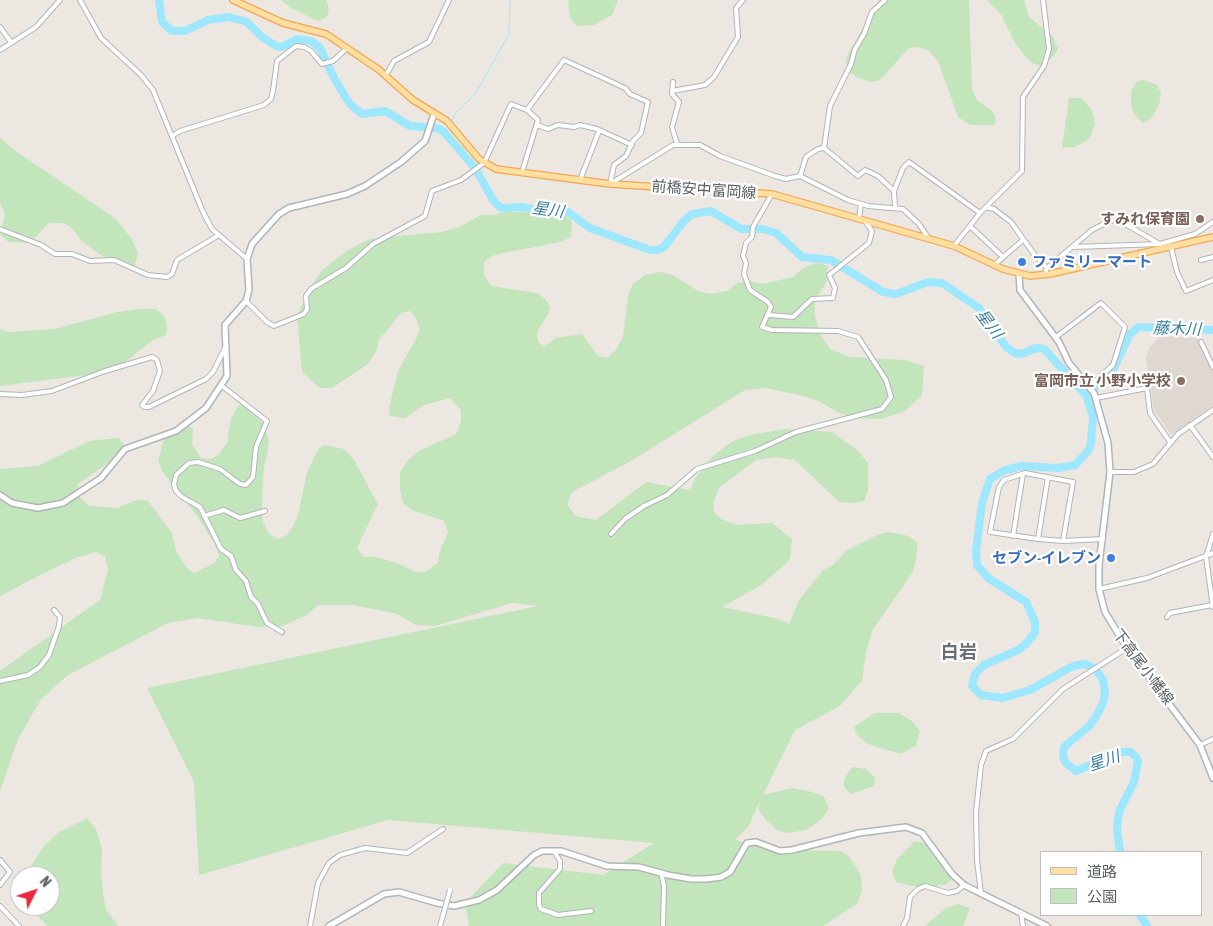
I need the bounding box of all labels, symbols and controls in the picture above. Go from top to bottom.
street label: 前橋安中富岡線 [651,177,757,203]
water label: 星川 [531,198,565,222]
place label: すみれ保育園 [1100,210,1190,228]
marker: すみれ保育園 [1194,213,1206,225]
place label: ファミリーマート [1032,253,1152,271]
marker: ファミリーマート [1016,256,1028,268]
water label: 星川 [972,305,1006,343]
water label: 藤木川 [1153,319,1201,339]
place label: 富岡市立 小野小学校 [1034,372,1171,390]
marker: 富岡市立 小野小学校 [1175,375,1187,387]
place label: セブン-イレブン [992,549,1101,567]
marker: セブン-イレブン [1105,552,1117,564]
street label: 下高尾小幡線 [1109,626,1177,708]
district label: 白岩 [941,641,977,663]
water label: 星川 [1086,747,1122,775]
legend [1040,851,1203,916]
text: 道路 [1087,863,1117,880]
north arrow [10,866,60,916]
text: N [37,873,54,890]
text: 公園 [1087,888,1117,905]

